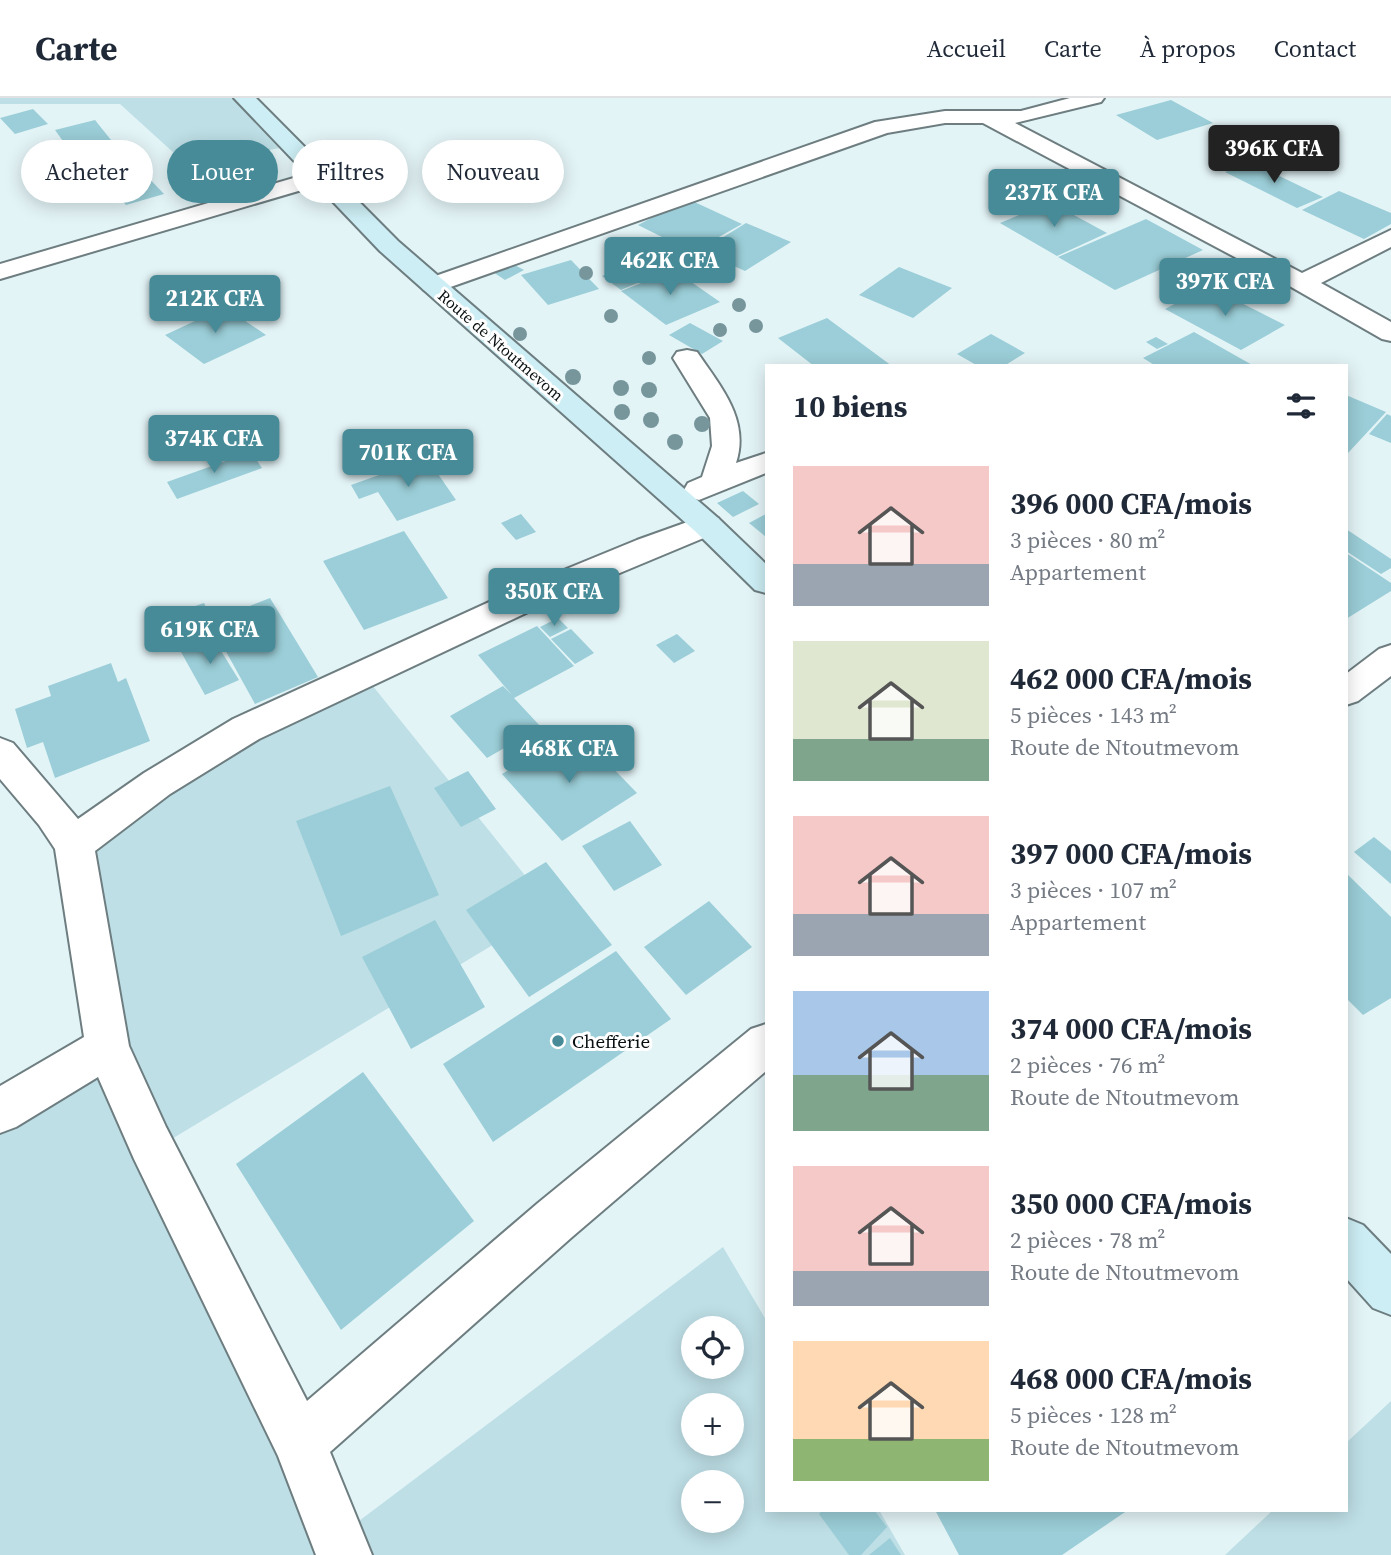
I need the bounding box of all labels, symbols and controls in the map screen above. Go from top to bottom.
text: Carte [35,26,117,71]
text: Accueil [927,32,1006,65]
text: Carte [1044,32,1102,65]
text: À propos [1140,32,1236,65]
text: Contact [1274,32,1356,65]
pin: 396K CFA [1202,126,1346,185]
text: 396K CFA [1224,132,1324,164]
chip: Acheter [21,140,153,203]
chip: Louer [167,140,278,203]
chip: Filtres [292,140,408,203]
chip: Nouveau [422,140,564,203]
pin: 237K CFA [982,170,1126,229]
text: 237K CFA [1004,176,1104,208]
pin: 462K CFA [598,238,742,297]
text: 462K CFA [620,244,720,276]
pin: 397K CFA [1153,258,1297,318]
text: 397K CFA [1175,265,1275,297]
pin: 212K CFA [143,275,287,335]
text: 212K CFA [165,282,265,314]
street label: Route de Ntoutmevom [434,284,568,406]
text: 10 biens [793,386,907,427]
icon: filters [1282,387,1320,425]
pin: 374K CFA [142,416,286,475]
text: 374K CFA [164,422,264,454]
pin: 701K CFA [336,430,480,489]
text: 701K CFA [358,436,458,468]
text: 396 000 CFA/mois [1010,483,1252,524]
icon: home [849,494,933,578]
text: 3 pièces · 80 m² [1010,524,1165,556]
text: Appartement [1010,556,1146,588]
pin: 350K CFA [482,568,626,628]
text: 350K CFA [504,575,604,607]
pin: 619K CFA [138,606,282,666]
text: 619K CFA [160,613,260,645]
text: 462 000 CFA/mois [1010,658,1252,699]
icon: home [849,669,933,753]
text: 5 pièces · 143 m² [1010,699,1177,731]
pin: 468K CFA [497,726,641,785]
text: Route de Ntoutmevom [1010,731,1239,763]
text: 468K CFA [519,732,619,764]
text: 397 000 CFA/mois [1010,833,1252,874]
icon: home [849,844,933,928]
text: 3 pièces · 107 m² [1010,874,1177,906]
text: Appartement [1010,906,1146,938]
text: 374 000 CFA/mois [1010,1008,1252,1049]
icon: home [849,1019,933,1103]
place label: Chefferie [572,1028,650,1054]
marker: Chefferie [550,1033,566,1049]
text: 2 pièces · 76 m² [1010,1049,1165,1081]
text: Route de Ntoutmevom [1010,1081,1239,1113]
text: 350 000 CFA/mois [1010,1183,1252,1224]
icon: home [849,1194,933,1278]
text: 2 pièces · 78 m² [1010,1224,1165,1256]
text: Route de Ntoutmevom [1010,1256,1239,1288]
map controls [681,1316,744,1533]
button: locate [681,1316,744,1379]
text: 468 000 CFA/mois [1010,1358,1252,1399]
icon: home [849,1369,933,1453]
button: + [681,1393,744,1456]
text: 5 pièces · 128 m² [1010,1399,1177,1431]
text: Route de Ntoutmevom [1010,1431,1239,1463]
button: − [681,1470,744,1533]

